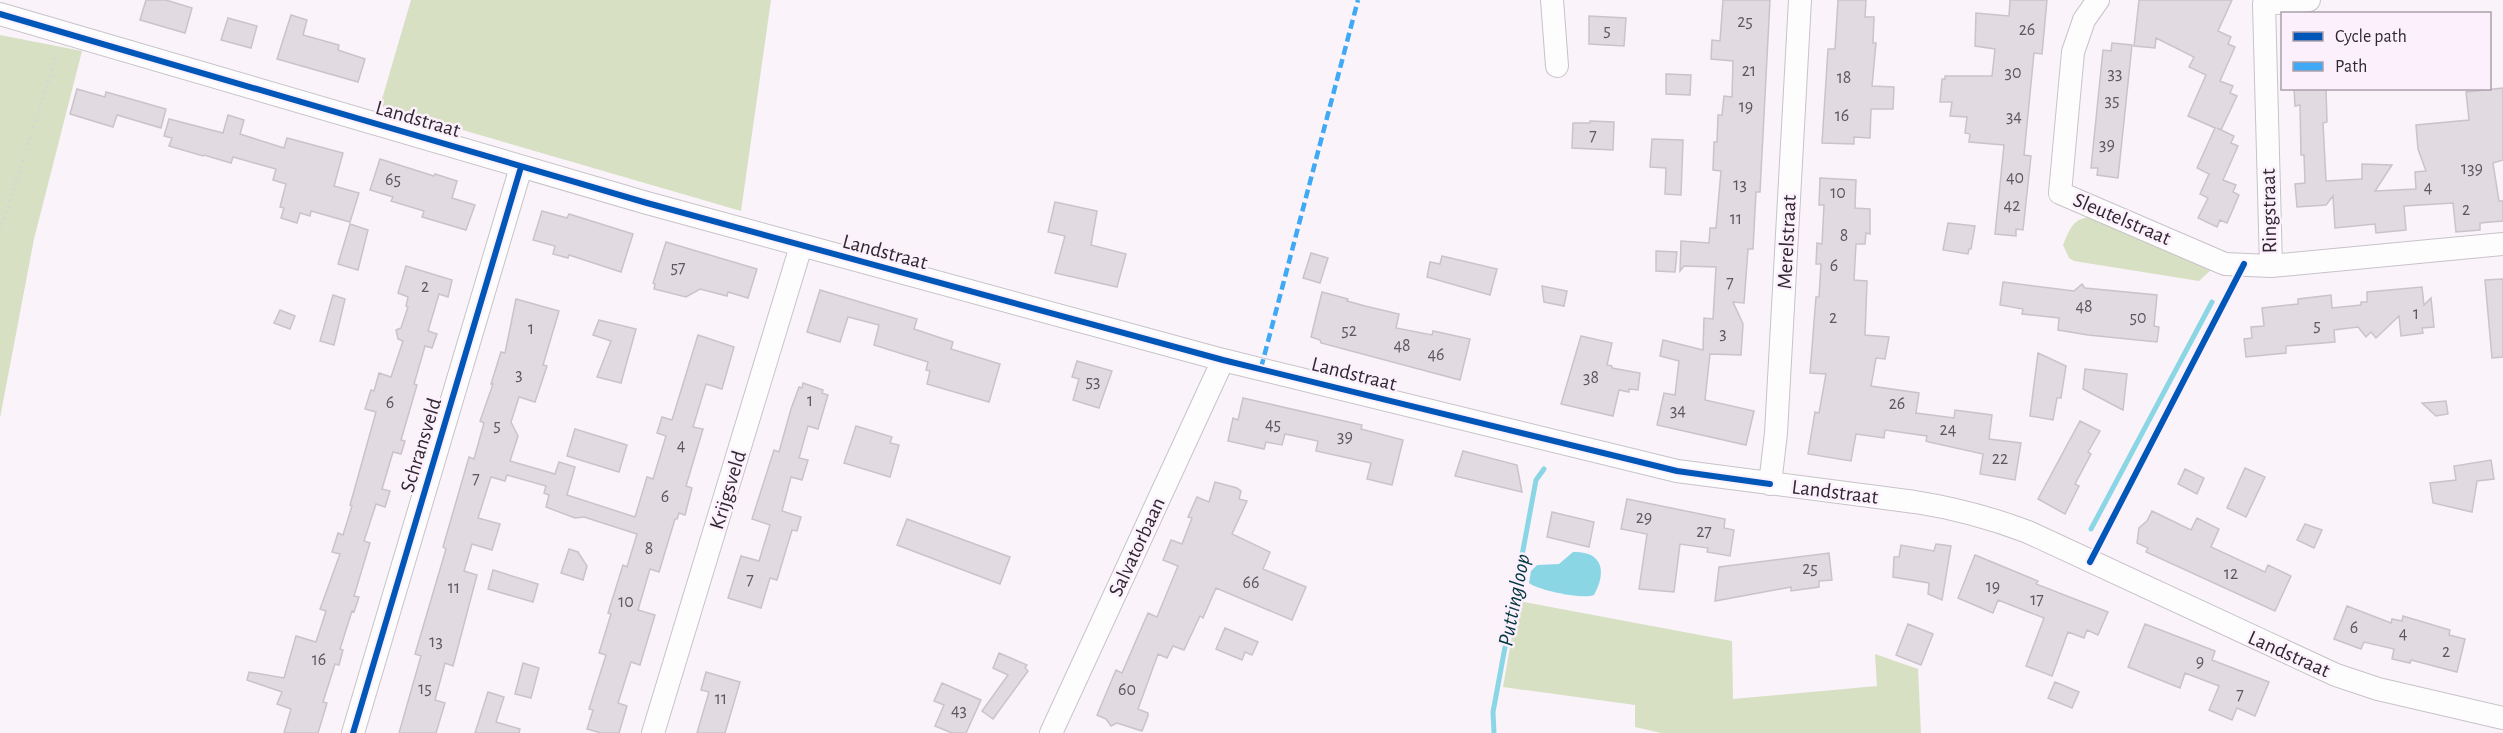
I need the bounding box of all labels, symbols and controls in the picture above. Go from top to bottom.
legend [2281,12,2491,90]
house number: 25 [1737,13,1753,31]
house number: 26 [2019,21,2035,39]
house number: 5 [1603,22,1611,40]
text: Cycle path [2335,28,2407,46]
text: Path [2335,58,2367,76]
house number: 21 [1742,62,1756,80]
house number: 30 [2005,64,2021,82]
house number: 33 [2108,65,2122,83]
house number: 18 [1837,69,1851,87]
house number: 35 [2105,92,2119,110]
street label: Landstraat [373,97,463,141]
house number: 19 [1739,98,1753,116]
house number: 16 [1835,107,1849,125]
house number: 34 [2006,108,2022,126]
house number: 7 [1589,127,1597,145]
house number: 39 [2099,136,2115,154]
house number: 139 [2461,160,2483,178]
street label: Ringstraat [2258,168,2280,254]
house number: 40 [2006,169,2024,187]
house number: 65 [385,171,401,189]
house number: 13 [1733,176,1747,194]
house number: 4 [2424,179,2433,197]
house number: 10 [1830,184,1846,202]
street label: Sleutelstraat [2070,189,2174,249]
street label: Merelstraat [1774,194,1800,290]
house number: 42 [2004,197,2020,215]
house number: 2 [2462,201,2470,219]
house number: 11 [1730,210,1742,228]
house number: 8 [1840,227,1848,245]
street label: Landstraat [840,231,930,273]
house number: 6 [1830,257,1838,275]
house number: 57 [670,259,686,277]
house number: 7 [1726,274,1734,292]
house number: 2 [421,278,429,296]
house number: 48 [2075,298,2093,316]
house number: 1 [2413,305,2419,323]
house number: 2 [1829,309,1837,327]
house number: 50 [2129,309,2147,327]
house number: 5 [2313,317,2321,335]
house number: 1 [528,320,534,338]
house number: 52 [1341,322,1357,340]
house number: 3 [1719,325,1727,343]
house number: 48 [1393,337,1411,355]
house number: 46 [1427,346,1445,364]
street label: Landstraat [1309,353,1399,395]
house number: 3 [515,366,523,384]
house number: 38 [1583,369,1599,387]
house number: 53 [1086,373,1100,391]
house number: 1 [807,392,813,410]
house number: 6 [386,394,394,412]
street label: Schransveld [397,395,445,495]
house number: 26 [1889,395,1905,413]
house number: 34 [1670,402,1686,420]
house number: 45 [1265,416,1281,434]
house number: 5 [493,417,501,435]
house number: 24 [1940,421,1957,439]
house number: 39 [1337,428,1353,446]
house number: 4 [677,437,686,455]
street label: Krijgsveld [706,448,750,532]
house number: 22 [1992,450,2008,468]
house number: 7 [472,470,480,488]
street label: Landstraat [1790,476,1880,508]
house number: 6 [661,488,669,506]
street label: Salvatorbaan [1105,494,1169,600]
house number: 29 [1636,509,1652,527]
house number: 27 [1696,523,1712,541]
house number: 8 [645,540,653,558]
water label: Puttingloop [1494,552,1535,648]
house number: 25 [1802,560,1818,578]
house number: 12 [2224,565,2238,583]
house number: 7 [746,571,754,589]
house number: 66 [1243,574,1259,592]
house number: 19 [1986,578,2000,596]
house number: 11 [448,579,460,597]
house number: 17 [2030,591,2044,609]
house number: 10 [618,593,634,611]
house number: 6 [2350,619,2358,637]
house number: 4 [2399,625,2408,643]
street label: Landstraat [2245,627,2333,681]
house number: 13 [429,633,443,651]
house number: 2 [2442,643,2450,661]
house number: 16 [312,651,326,669]
house number: 9 [2196,653,2204,671]
house number: 15 [418,680,432,698]
house number: 60 [1118,681,1136,699]
house number: 7 [2236,686,2244,704]
house number: 11 [715,690,727,708]
house number: 43 [951,702,967,720]

